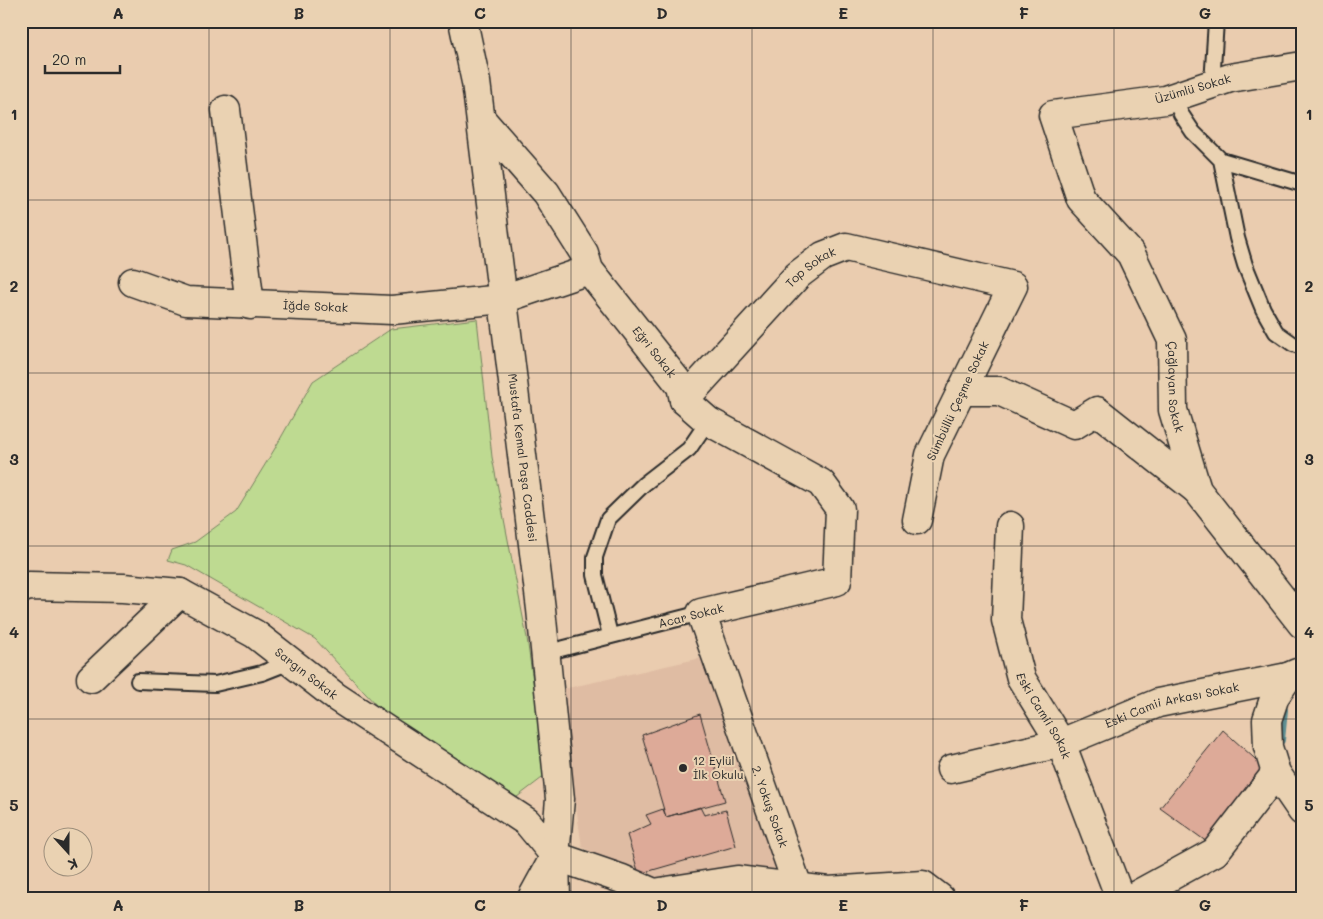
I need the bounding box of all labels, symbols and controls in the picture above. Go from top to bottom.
text: A [112,2,124,23]
text: B [294,2,304,23]
text: C [474,2,486,23]
text: D [656,2,668,23]
text: E [838,2,848,23]
text: F [1019,2,1029,23]
text: G [1199,2,1211,23]
scale bar [45,42,120,74]
text: 20 m [52,49,86,69]
street label: Üzümlü Sokak [1153,70,1233,107]
text: 1 [10,103,18,124]
text: 1 [1305,103,1313,124]
street label: Top Sokak [781,243,838,291]
text: 2 [10,275,19,296]
text: 2 [1305,275,1314,296]
street label: İğde Sokak [283,296,349,315]
street label: Eğri Sokak [629,322,680,381]
street label: Sümbüllü Çeşme Sokak [922,338,992,463]
street label: Çağlayan Sokak [1165,341,1188,434]
street label: Mustafa Kemal Paşa Caddesi [505,372,542,543]
text: 3 [9,448,19,469]
text: 3 [1304,448,1314,469]
street label: Acar Sokak [656,599,725,631]
text: 4 [9,621,19,642]
text: 4 [1304,621,1314,642]
street label: Sargın Sokak [272,643,341,702]
street label: Eski Camii Sokak [1013,671,1075,761]
street label: Eski Camii Arkası Sokak [1102,678,1240,731]
place label: 12 Eylül İlk Okulu [693,752,744,782]
marker: 12 Eylül İlk Okulu [677,762,689,774]
street label: 2. Yokuş Sokak [749,763,792,850]
text: 5 [9,794,19,815]
text: 5 [1304,794,1314,815]
north arrow [42,826,92,876]
text: K [65,854,81,875]
text: A [112,894,124,915]
text: B [294,894,304,915]
text: C [474,894,486,915]
text: D [656,894,668,915]
text: E [838,894,848,915]
text: F [1019,894,1029,915]
text: G [1199,894,1211,915]

